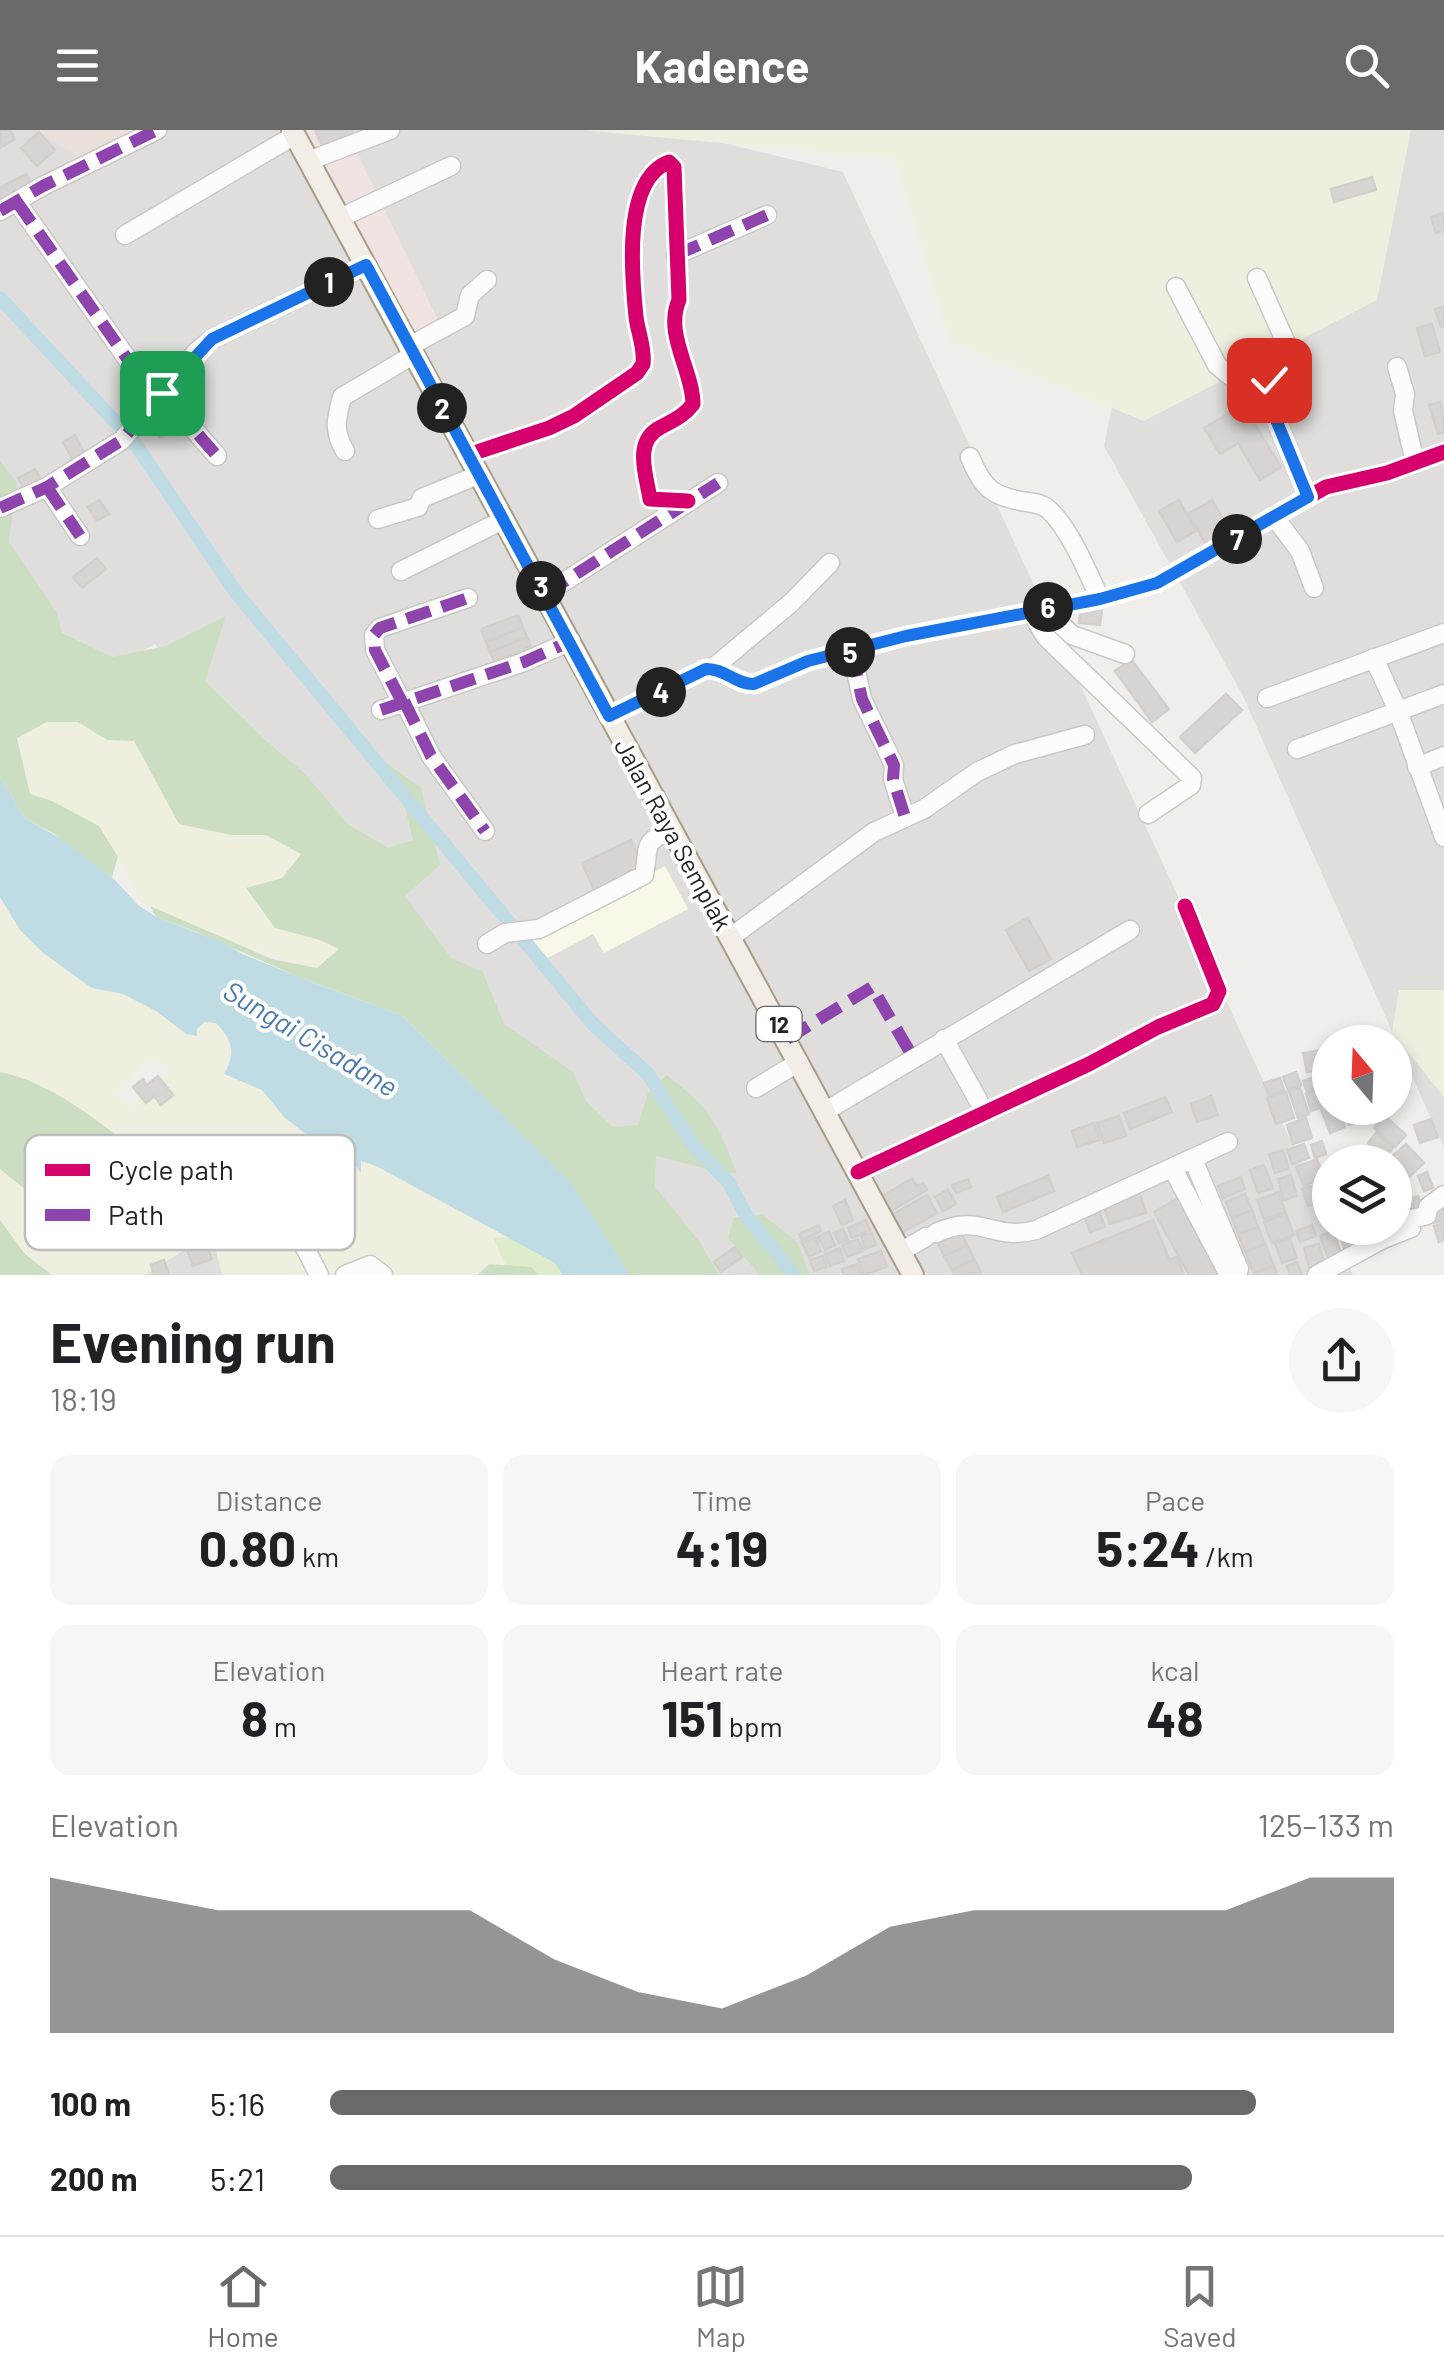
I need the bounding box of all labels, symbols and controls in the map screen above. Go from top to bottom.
icon: menu [50,38,105,93]
text: Kadence [635,38,809,92]
icon: search [1339,38,1394,93]
pin: 1 [304,257,354,307]
text: 1 [324,265,334,299]
pin [1227,338,1312,423]
pin [120,351,205,436]
icon: check [1242,353,1297,408]
icon: arrive [135,366,190,421]
pin: 2 [417,383,467,433]
text: 2 [434,391,450,425]
pin: 7 [1212,514,1262,564]
text: 7 [1230,522,1244,556]
pin: 3 [516,561,566,611]
text: 3 [533,569,549,603]
pin: 6 [1023,582,1073,632]
text: 6 [1040,590,1056,624]
pin: 5 [825,627,875,677]
text: 5 [842,635,858,669]
pin: 4 [636,667,686,717]
text: 4 [653,675,669,709]
street label: Jalan Raya Semplak [609,733,739,935]
water label: Sungai Cisadane [218,973,404,1103]
road number: 12 [756,1007,802,1041]
north arrow [1312,1025,1412,1125]
map controls [1312,1025,1412,1245]
legend [25,1135,355,1250]
button: layers [1312,1145,1412,1245]
text: Cycle path [108,1152,234,1186]
text: Path [108,1197,164,1231]
text: Evening run [50,1308,336,1374]
button: share [1289,1308,1394,1413]
text: 18:19 [50,1379,117,1417]
text: Distance [216,1483,322,1517]
text: Time [692,1483,752,1517]
text: Pace [1145,1483,1205,1517]
text: 0.80 [199,1517,296,1577]
text: 4:19 [676,1517,768,1577]
text: 5:24 [1096,1517,1200,1577]
text: km [296,1539,339,1573]
text: /km [1200,1539,1254,1573]
text: Elevation [213,1653,325,1687]
text: Heart rate [661,1653,783,1687]
text: kcal [1151,1653,1199,1687]
text: 8 [241,1687,268,1747]
text: 151 [661,1687,723,1747]
text: 48 [1146,1687,1204,1747]
text: m [268,1709,297,1743]
text: bpm [723,1709,783,1743]
text: Elevation [50,1805,179,1843]
text: 125–133 m [1258,1805,1394,1843]
text: 100 m [50,2084,131,2122]
text: 5:16 [210,2084,265,2122]
text: 200 m [50,2159,138,2197]
text: 5:21 [210,2159,265,2197]
tab: Home [207,2259,279,2353]
tab: Map [693,2259,748,2353]
tab: Saved [1163,2259,1237,2353]

